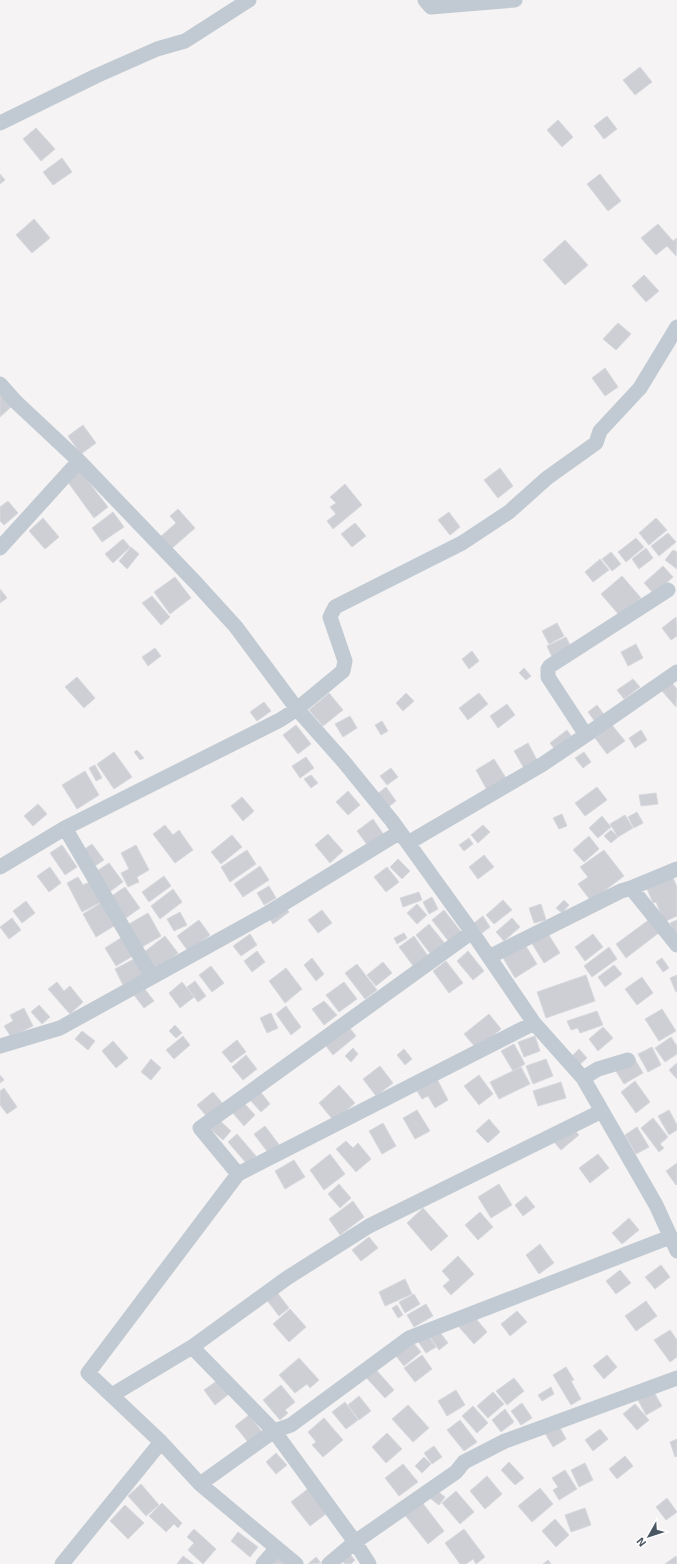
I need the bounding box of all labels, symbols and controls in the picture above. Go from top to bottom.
north arrow [629,1516,669,1556]
text: N [633,1535,648,1550]

